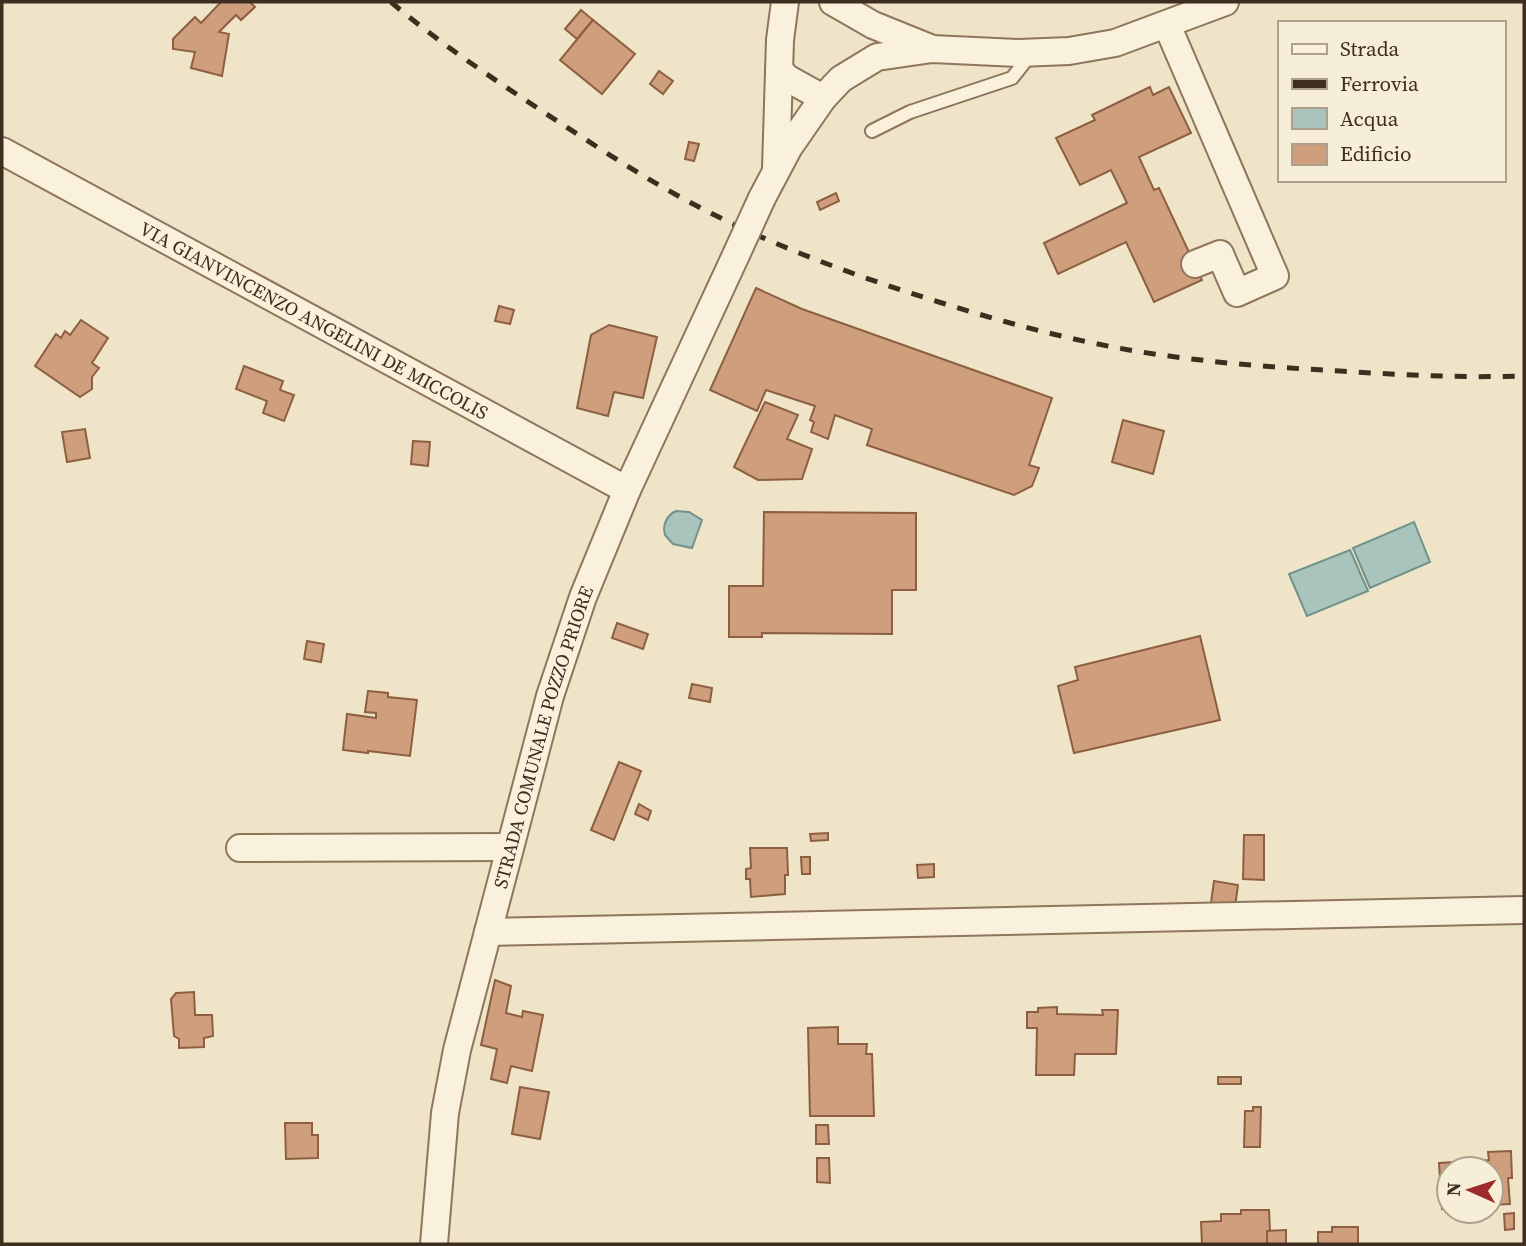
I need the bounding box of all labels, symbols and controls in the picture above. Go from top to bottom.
legend [1278,21,1505,182]
text: Strada [1340,34,1399,63]
text: Ferrovia [1340,69,1419,98]
text: Acqua [1340,104,1399,133]
text: Edificio [1340,139,1412,168]
street label: VIA GIANVINCENZO ANGELINI DE MICCOLIS [135,215,493,425]
street label: STRADA COMUNALE POZZO PRIORE [487,582,599,891]
north arrow [1435,1155,1505,1225]
text: N [1440,1181,1466,1197]

